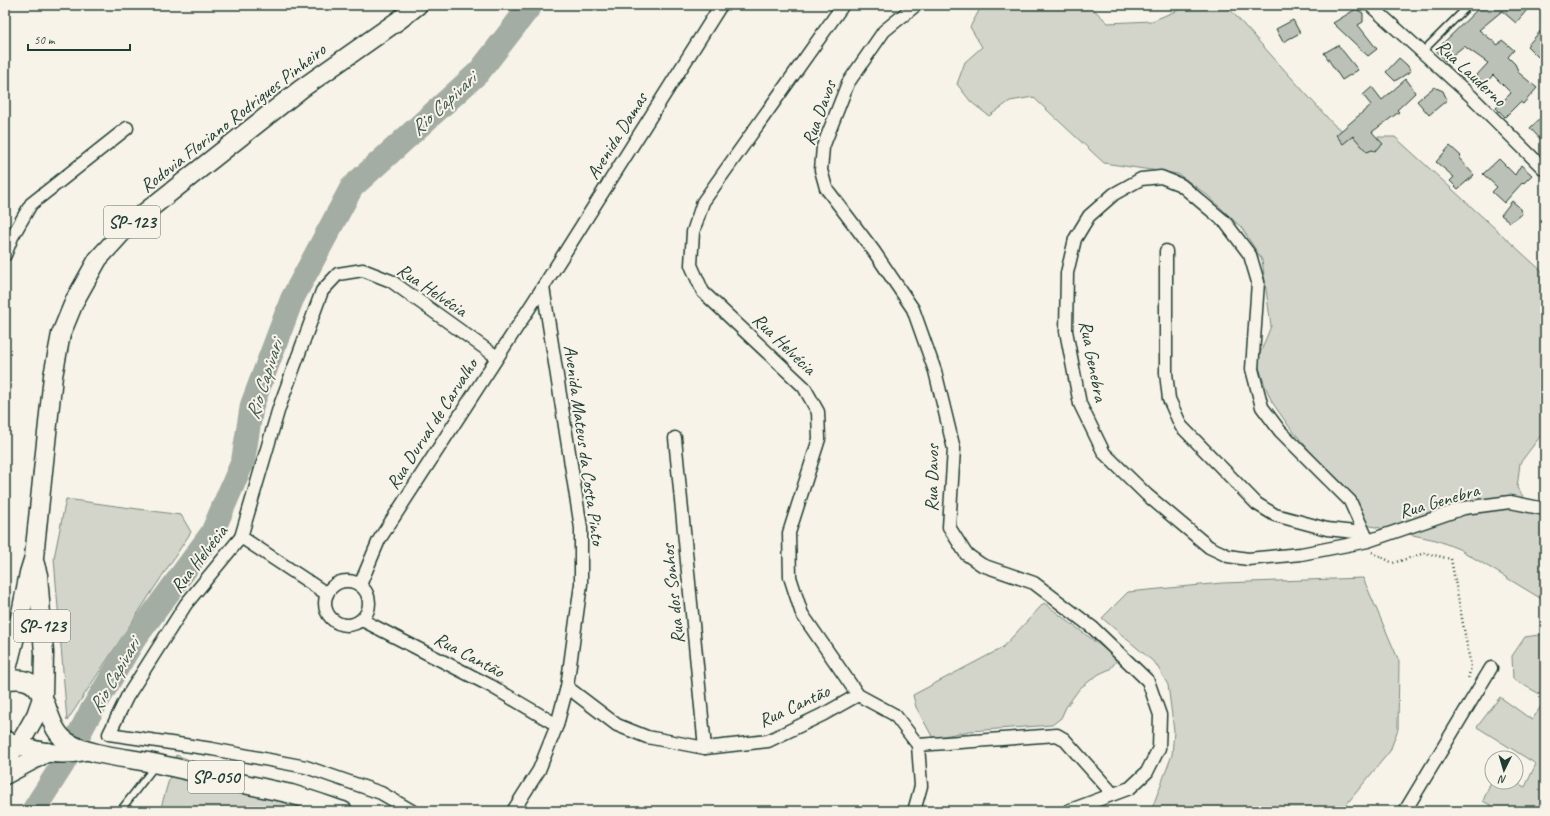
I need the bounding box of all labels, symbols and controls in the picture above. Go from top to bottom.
scale bar [28,26,130,52]
text: 50 m [34,32,56,48]
street label: Rua Lauderno [1431,34,1512,113]
street label: Rodovia Floriano Rodrigues Pinheiro [135,37,332,198]
water label: Rio Capivari [405,64,485,141]
street label: Rua Davos [796,76,842,149]
street label: Avenida Damas [581,87,654,184]
road number: SP-123 [104,206,160,238]
street label: Rua Helvécia [392,258,473,323]
street label: Rua Helvécia [747,308,822,381]
street label: Rua Genebra [1073,318,1113,405]
water label: Rio Capivari [240,333,290,422]
street label: Avenida Mateus da Costa Pinto [558,343,610,549]
street label: Rua Durval de Carvalho [381,352,484,494]
street label: Rua Davos [919,443,945,512]
street label: Rua Genebra [1396,478,1483,524]
street label: Rua Helvécia [165,519,234,598]
street label: Rua dos Sonhos [656,541,690,645]
road number: SP-123 [14,610,70,642]
street label: Rua Cantão [430,627,509,684]
water label: Rio Capivari [83,630,148,717]
street label: Rua Cantão [755,679,835,733]
north arrow [1484,750,1524,790]
road number: SP-050 [188,761,244,793]
text: N [1497,773,1507,787]

